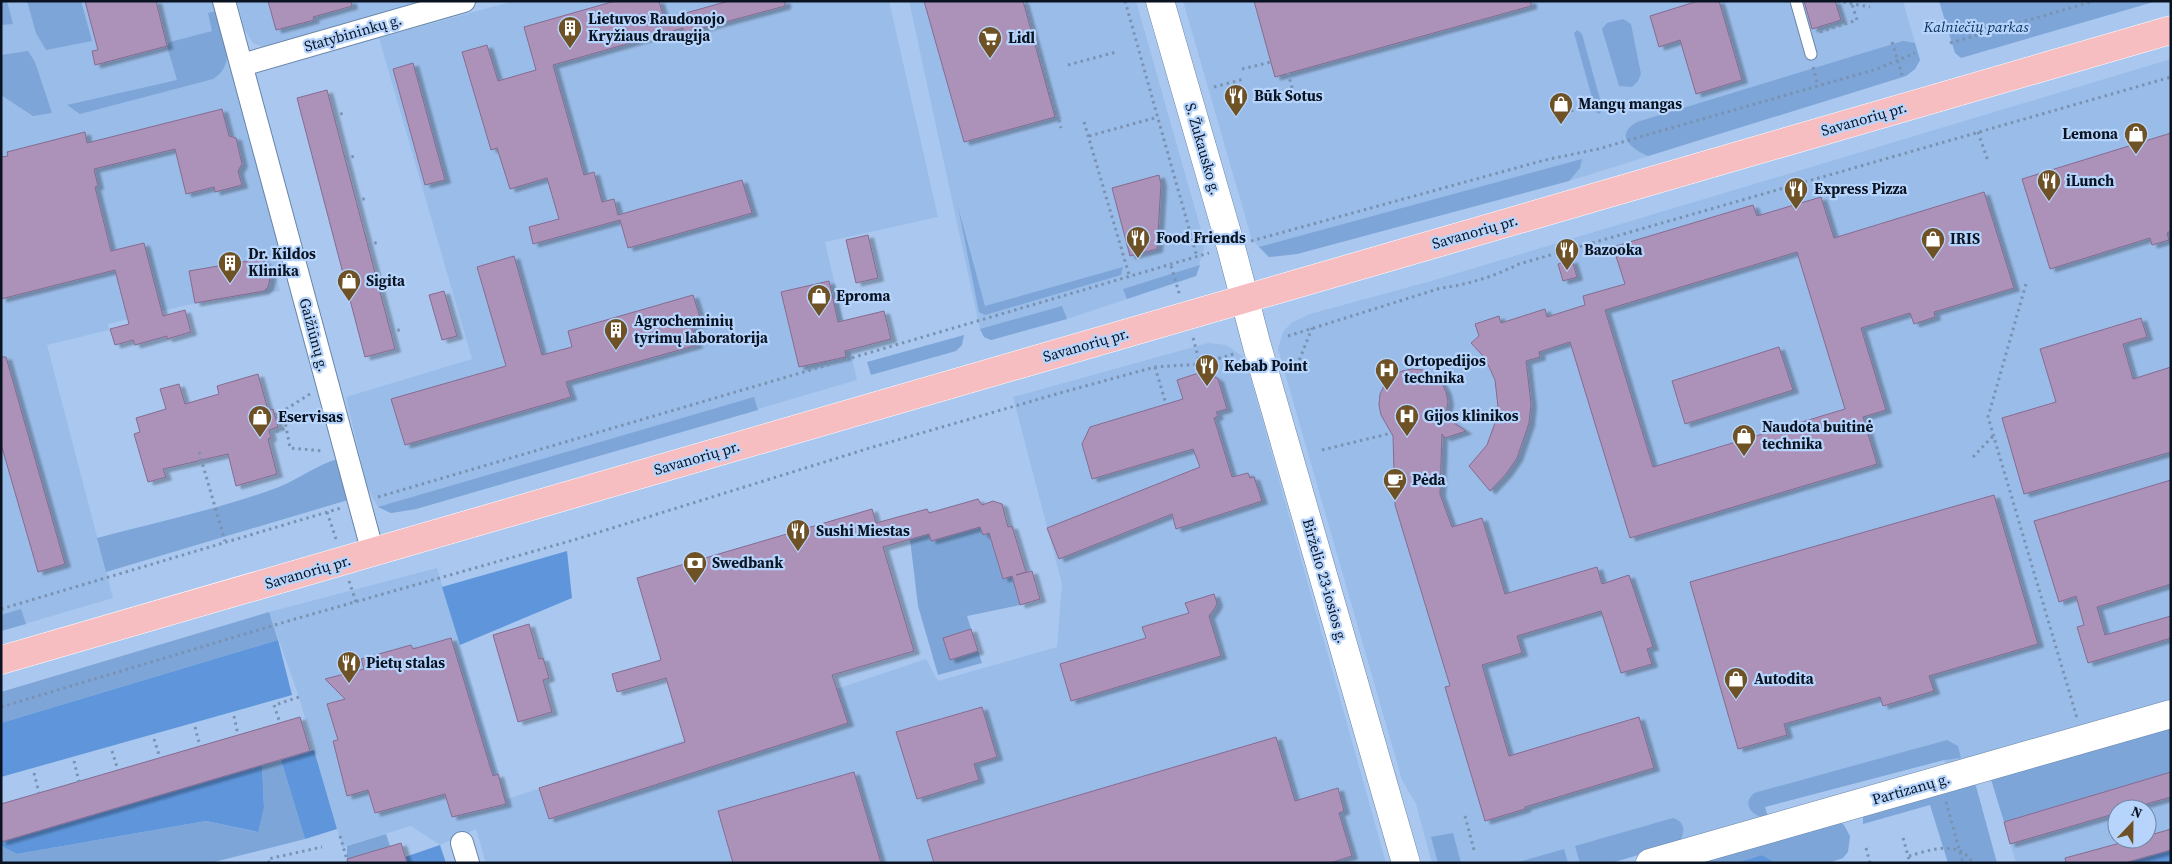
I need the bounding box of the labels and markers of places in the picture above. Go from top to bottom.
place label: Lietuvos Raudonojo Kryžiaus draugija [588,8,725,46]
building icon: Lietuvos Raudonojo Kryžiaus draugija [557,15,583,49]
supermarket icon: Lidl [977,25,1003,59]
place label: Lidl [1008,27,1035,48]
restaurant icon: Būk Sotus [1223,83,1249,117]
place label: Būk Sotus [1254,85,1323,106]
shop icon: Mangų mangas [1548,91,1574,125]
place label: Mangų mangas [1578,93,1682,114]
shop icon: Lemona [2123,121,2149,155]
place label: Lemona [2062,123,2119,144]
restaurant icon: iLunch [2036,168,2062,202]
place label: iLunch [2066,170,2114,191]
restaurant icon: Express Pizza [1783,176,1809,210]
place label: Express Pizza [1814,178,1908,199]
restaurant icon: Food Friends [1125,225,1151,259]
shop icon: IRIS [1920,226,1946,260]
place label: Food Friends [1156,227,1246,248]
place label: IRIS [1950,228,1980,249]
restaurant icon: Bazooka [1554,237,1580,271]
place label: Bazooka [1584,239,1644,260]
place label: Dr. Kildos Klinika [248,243,316,281]
building icon: Dr. Kildos Klinika [217,250,243,284]
shop icon: Sigita [336,268,362,302]
place label: Sigita [366,270,406,291]
shop icon: Eproma [806,283,832,317]
place label: Eproma [836,285,891,306]
place label: Agrocheminių tyrimų laboratorija [634,310,769,348]
building icon: Agrocheminių tyrimų laboratorija [603,317,629,351]
place label: Ortopedijos technika [1404,350,1486,388]
restaurant icon: Kebab Point [1194,353,1220,387]
place label: Kebab Point [1224,355,1308,376]
hospital icon: Ortopedijos technika [1374,357,1400,391]
hospital icon: Gijos klinikos [1394,403,1420,437]
shop icon: Eservisas [247,404,273,438]
place label: Gijos klinikos [1424,405,1519,426]
place label: Eservisas [278,406,343,427]
place label: Naudota buitinė technika [1762,416,1873,454]
shop icon: Naudota buitinė technika [1731,423,1757,457]
cafe icon: Pėda [1382,467,1408,501]
place label: Pėda [1412,469,1446,490]
restaurant icon: Sushi Miestas [785,518,811,552]
place label: Sushi Miestas [816,520,910,541]
bank icon: Swedbank [682,550,708,584]
place label: Swedbank [712,552,783,573]
restaurant icon: Pietų stalas [336,650,362,684]
place label: Pietų stalas [366,652,445,673]
shop icon: Autodita [1723,666,1749,700]
place label: Autodita [1754,668,1815,689]

